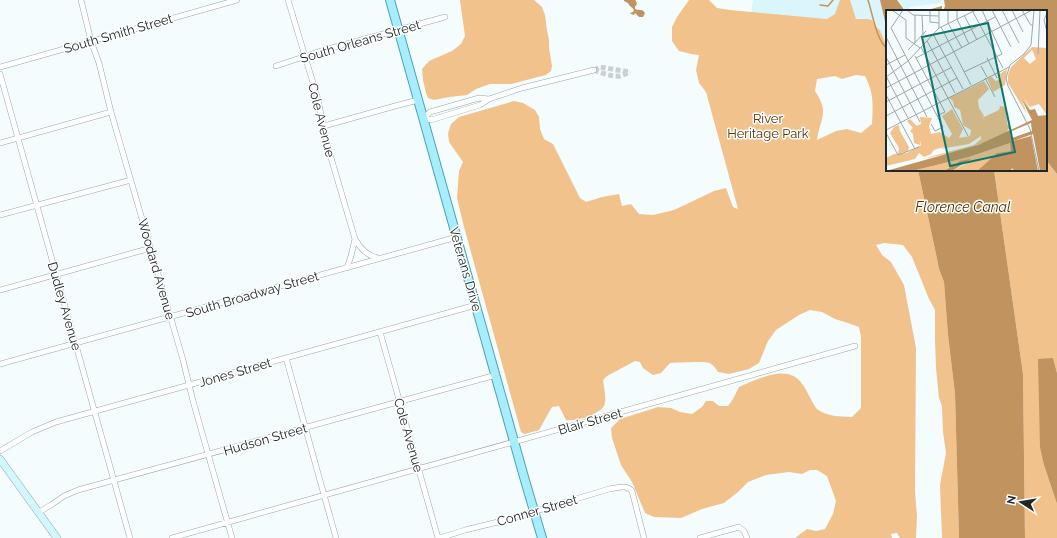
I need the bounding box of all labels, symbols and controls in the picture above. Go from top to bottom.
inset map [886,10,1047,171]
street label: South Smith Street [62,11,175,56]
street label: South Orleans Street [298,17,423,66]
street label: Cole Avenue [305,81,338,159]
park label: River Heritage Park [727,111,809,141]
water label: Florence Canal [915,199,1011,215]
street label: Woodard Avenue [135,217,178,322]
street label: Veterans Drive [446,225,485,313]
street label: Dudley Avenue [45,260,84,352]
street label: South Broadway Street [184,268,321,321]
street label: Jones Street [197,355,274,390]
street label: Cole Avenue [391,396,426,474]
street label: Blair Street [556,405,624,438]
street label: Hudson Street [222,420,309,459]
north arrow [1001,482,1041,522]
street label: Conner Street [495,492,580,529]
text: N [1004,495,1019,505]

